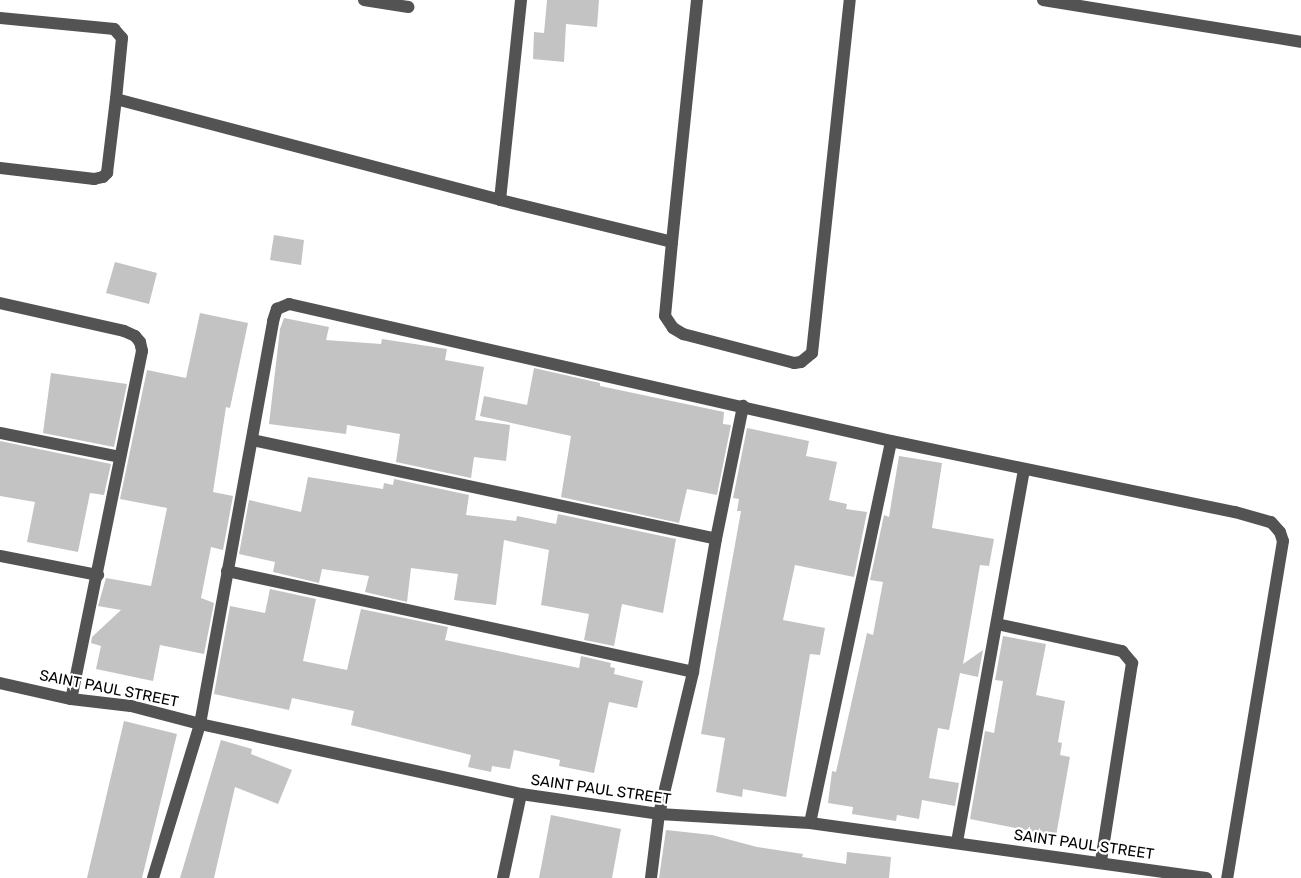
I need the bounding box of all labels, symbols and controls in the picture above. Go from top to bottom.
street label: SAINT PAUL STREET [37,667,181,711]
street label: SAINT PAUL STREET [529,771,673,809]
street label: SAINT PAUL STREET [1012,826,1156,864]

